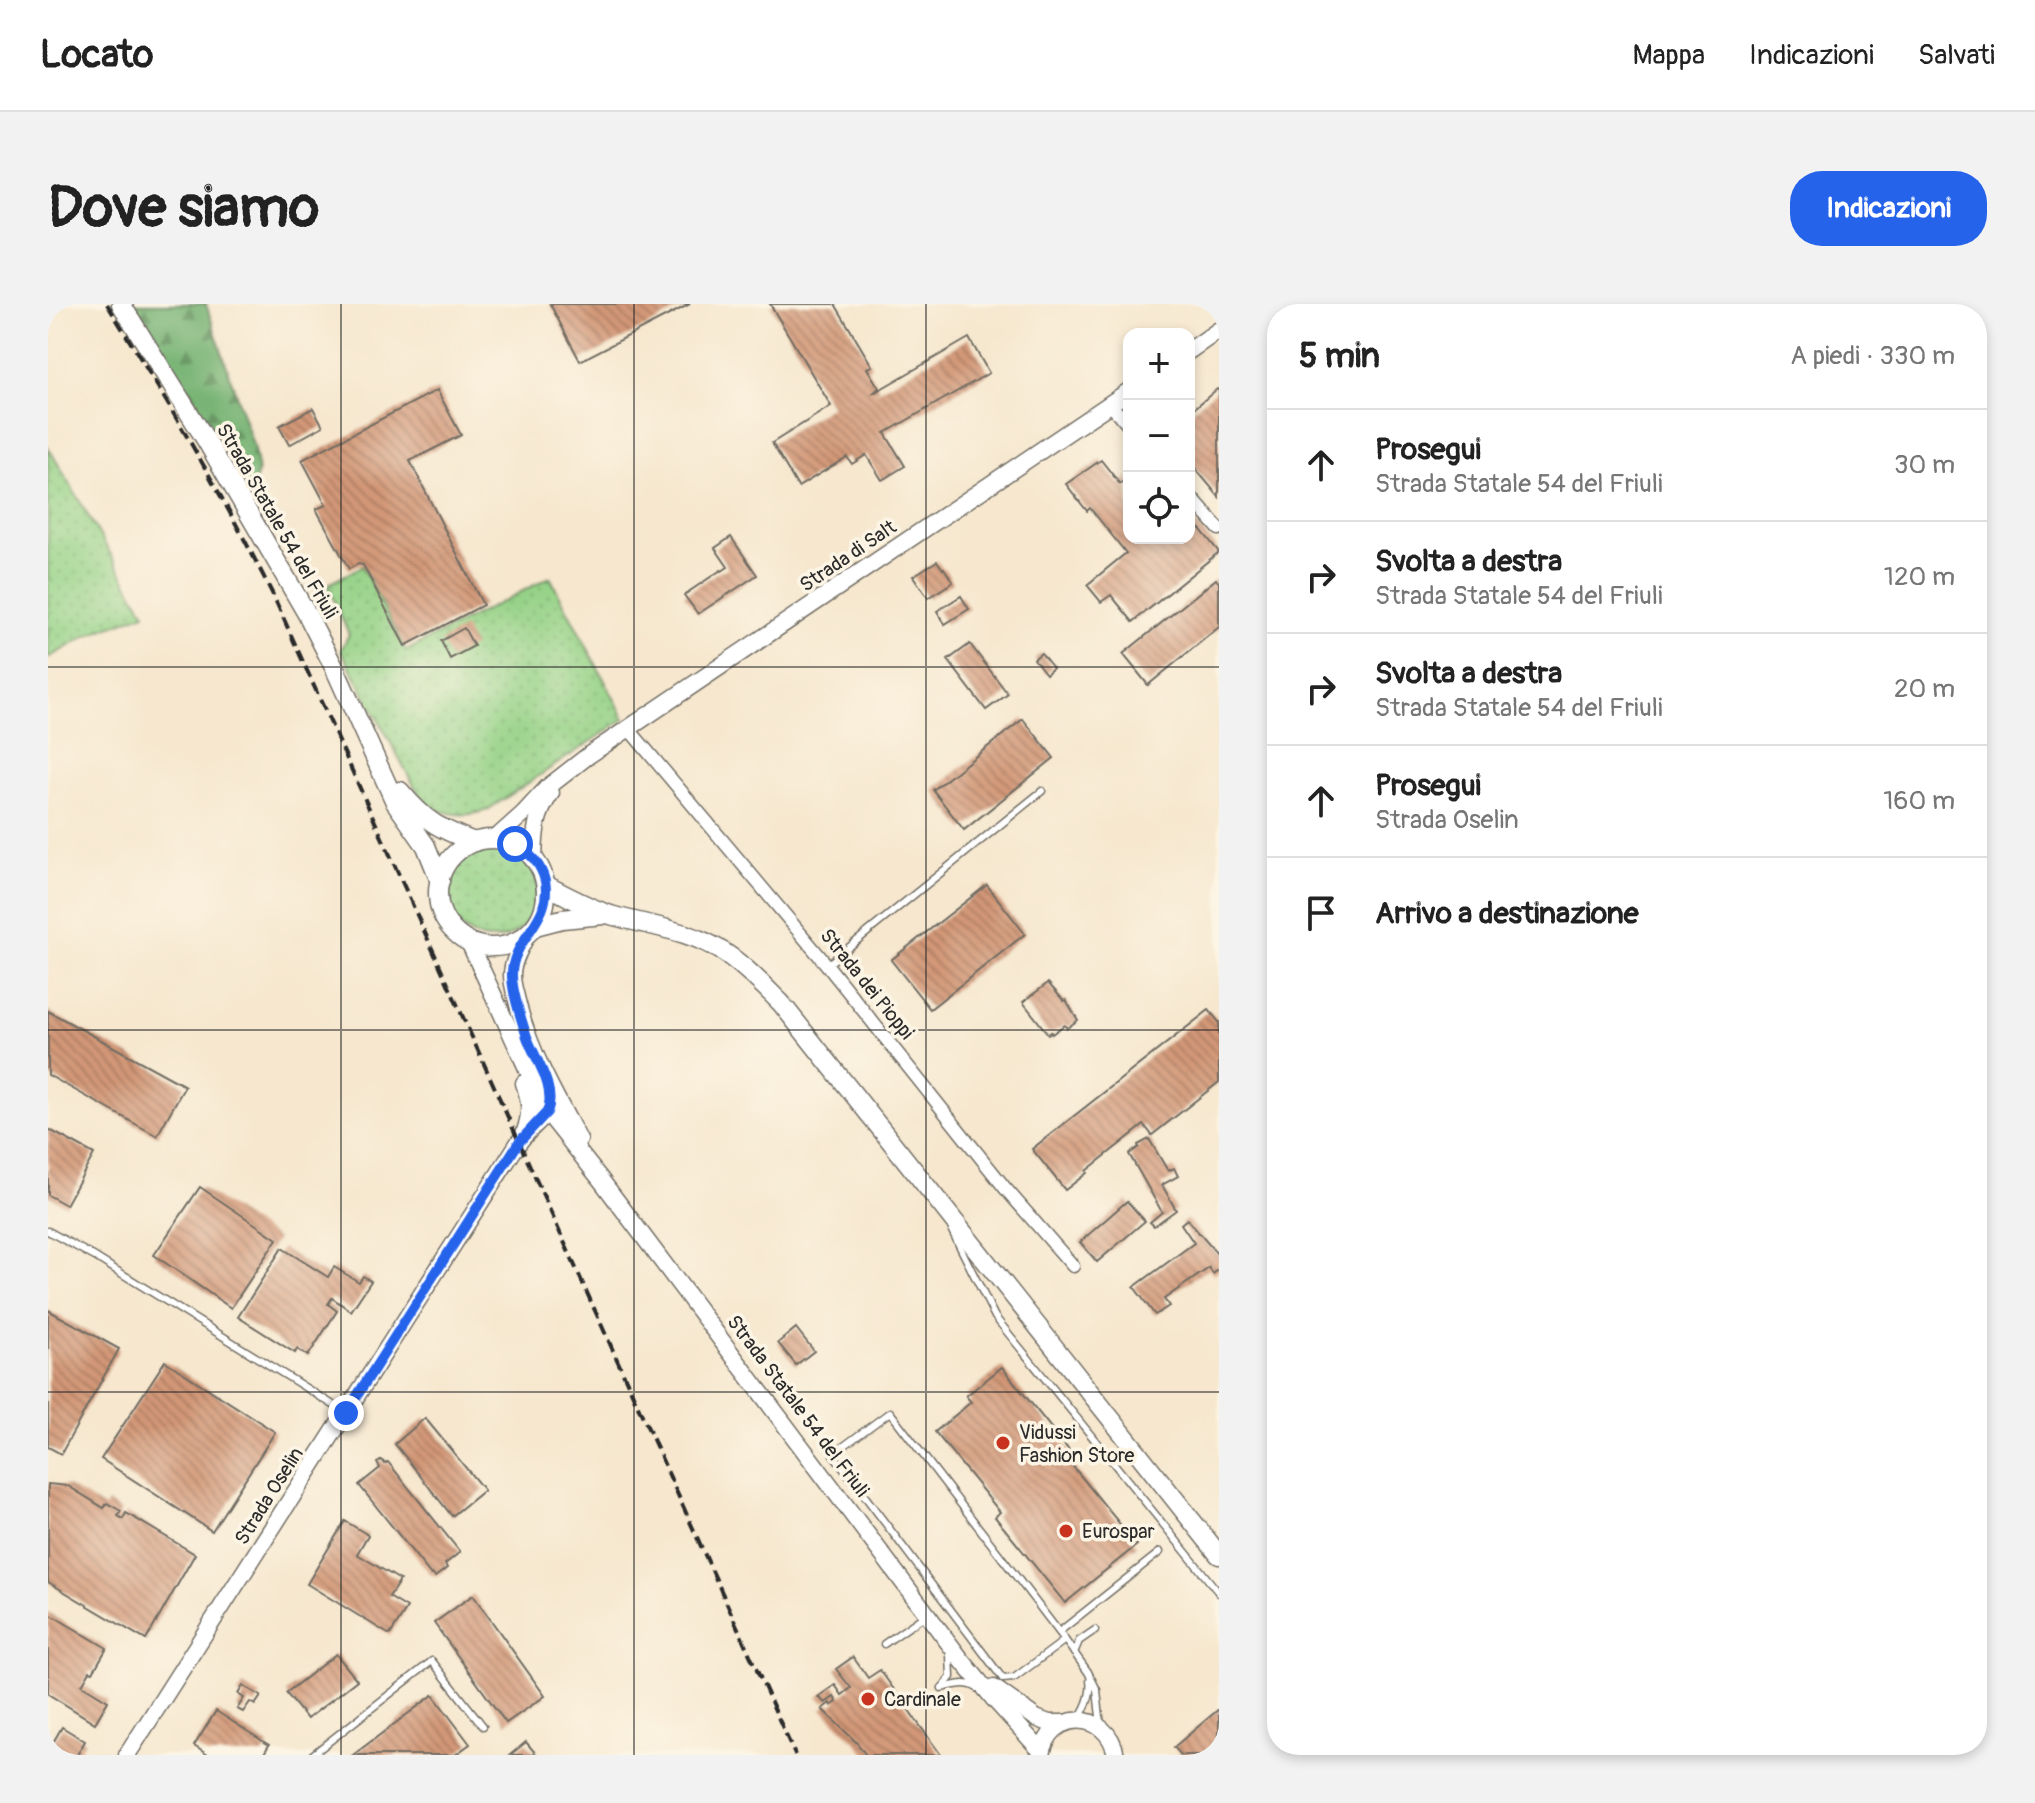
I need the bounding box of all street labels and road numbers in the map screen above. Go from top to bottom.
street label: Strada Statale 54 del Friuli [211,419,343,623]
street label: Strada di Salt [795,514,902,597]
street label: Strada dei Pioppi [815,924,919,1044]
street label: Strada Statale 54 del Friuli [721,1310,875,1502]
street label: Strada Oselin [229,1443,309,1549]

